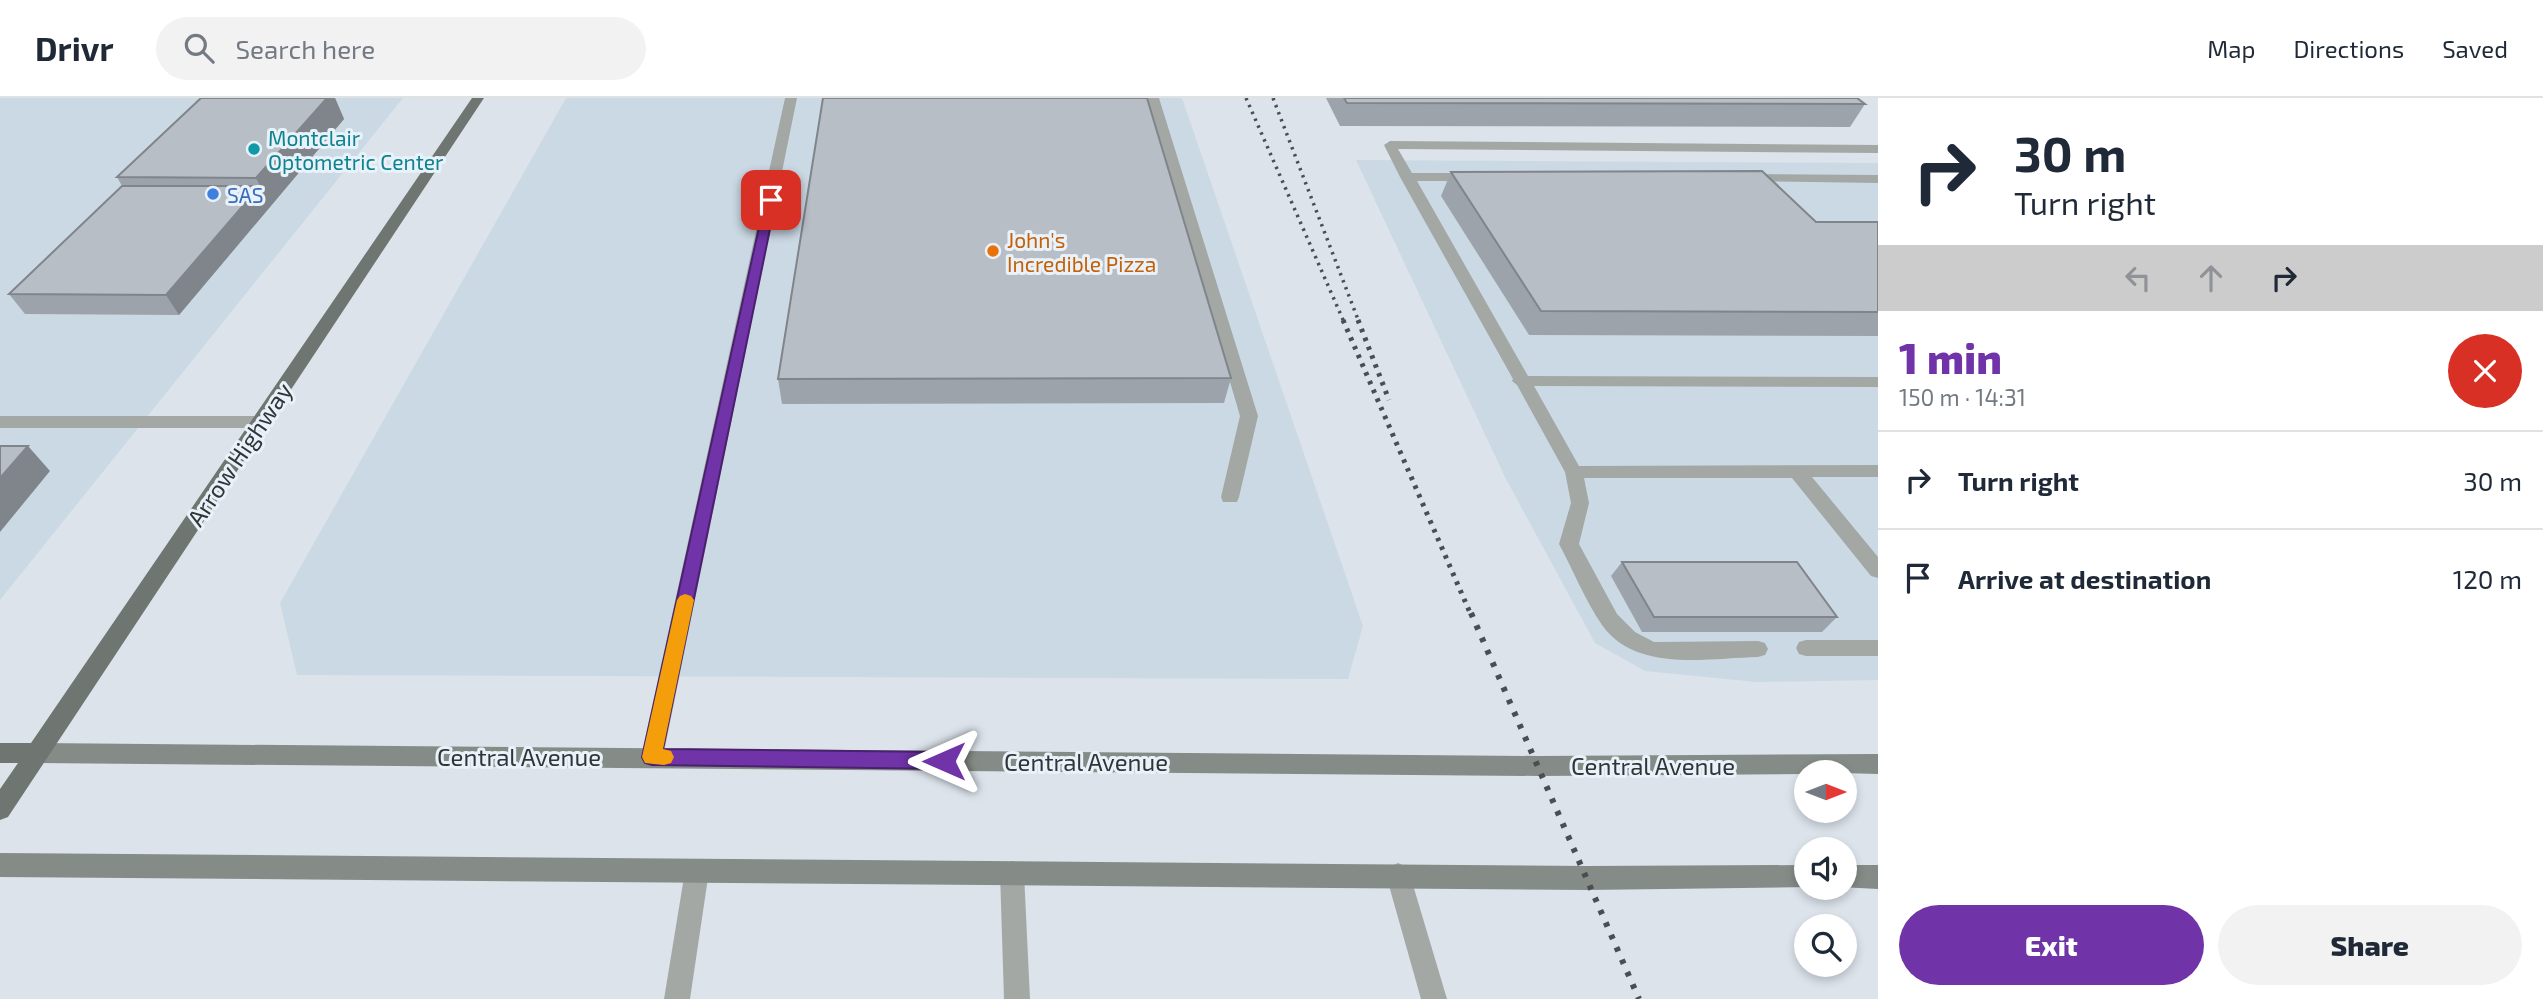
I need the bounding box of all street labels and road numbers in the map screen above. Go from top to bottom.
street label: Arrow Highway [180,376,298,531]
street label: Central Avenue [437,742,601,771]
street label: Central Avenue [1004,747,1168,776]
street label: Central Avenue [1571,751,1735,780]

